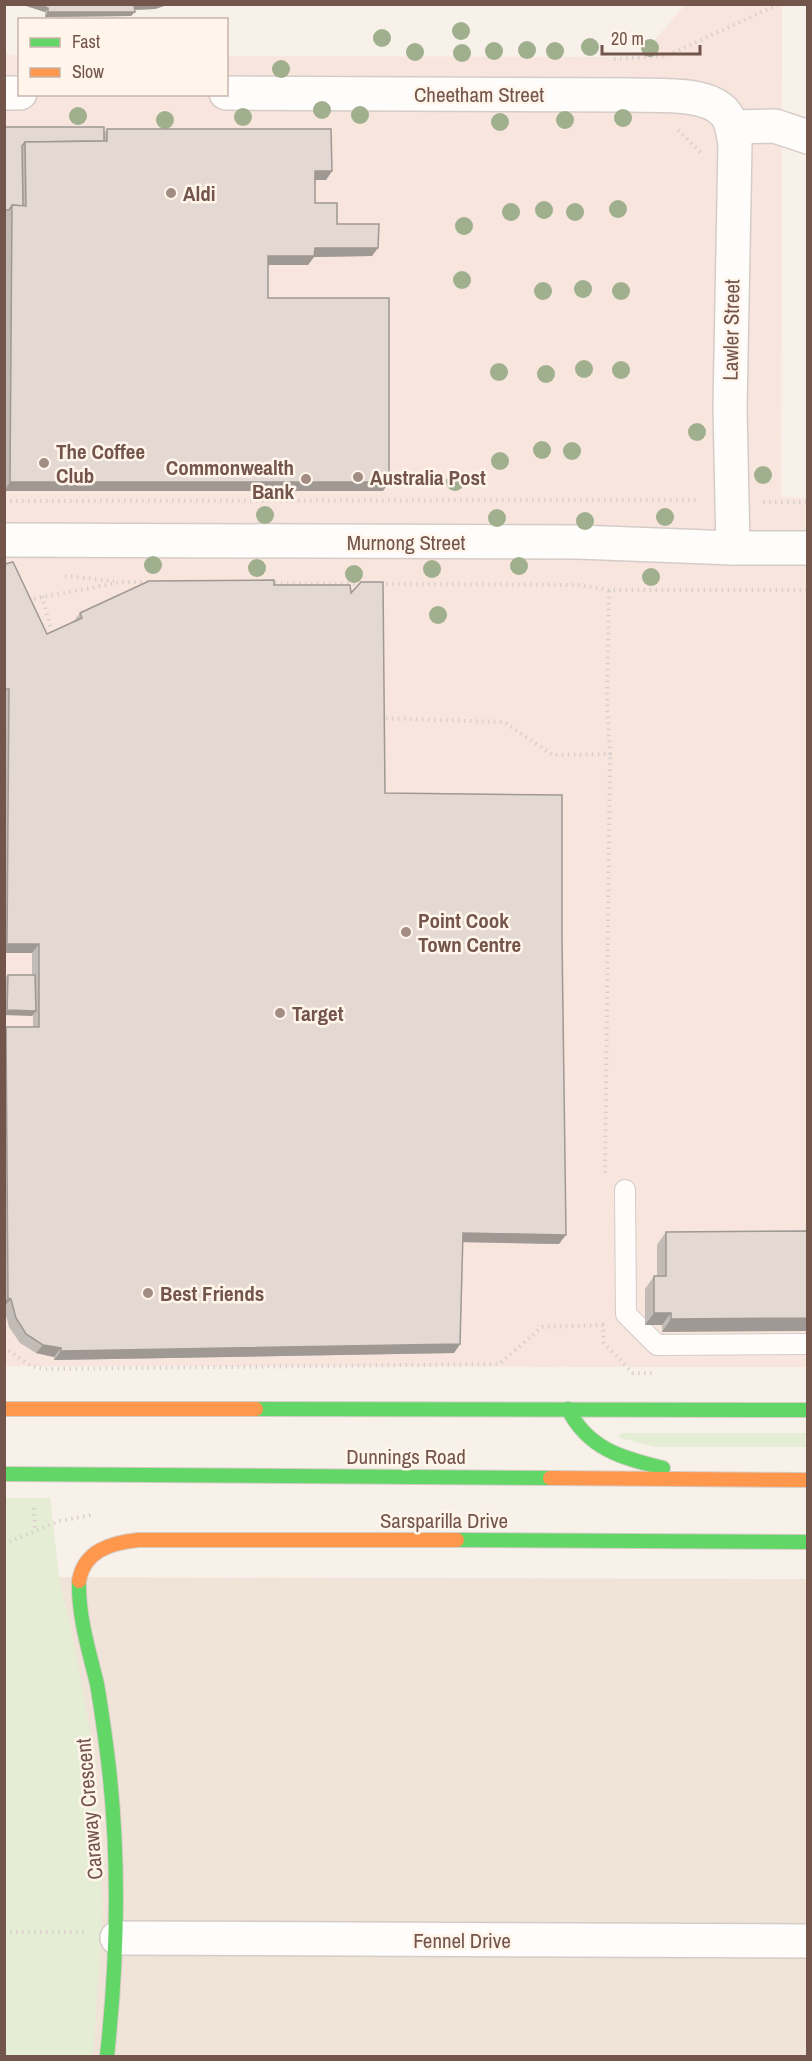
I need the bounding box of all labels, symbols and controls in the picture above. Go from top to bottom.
legend [18,18,228,96]
scale bar [602,18,700,56]
text: 20 m [611,26,644,51]
text: Fast [72,29,100,54]
text: Slow [72,59,104,84]
street label: Cheetham Street [414,80,544,109]
place label: Aldi [183,179,216,208]
marker: Aldi [164,186,178,200]
street label: Lawler Street [716,279,746,381]
place label: The Coffee Club [56,437,145,490]
place label: Commonwealth Bank [166,453,294,506]
marker: The Coffee Club [37,456,51,470]
place label: Australia Post [370,463,486,492]
marker: Australia Post [351,470,365,484]
marker: Commonwealth Bank [299,472,313,486]
street label: Murnong Street [347,528,466,557]
place label: Point Cook Town Centre [418,906,521,959]
marker: Point Cook Town Centre [399,925,413,939]
place label: Target [292,999,344,1028]
marker: Target [273,1006,287,1020]
place label: Best Friends [160,1279,264,1308]
marker: Best Friends [141,1286,155,1300]
street label: Dunnings Road [346,1442,466,1471]
street label: Sarsparilla Drive [380,1506,508,1535]
street label: Caraway Crescent [68,1737,110,1881]
street label: Fennel Drive [413,1926,511,1955]

